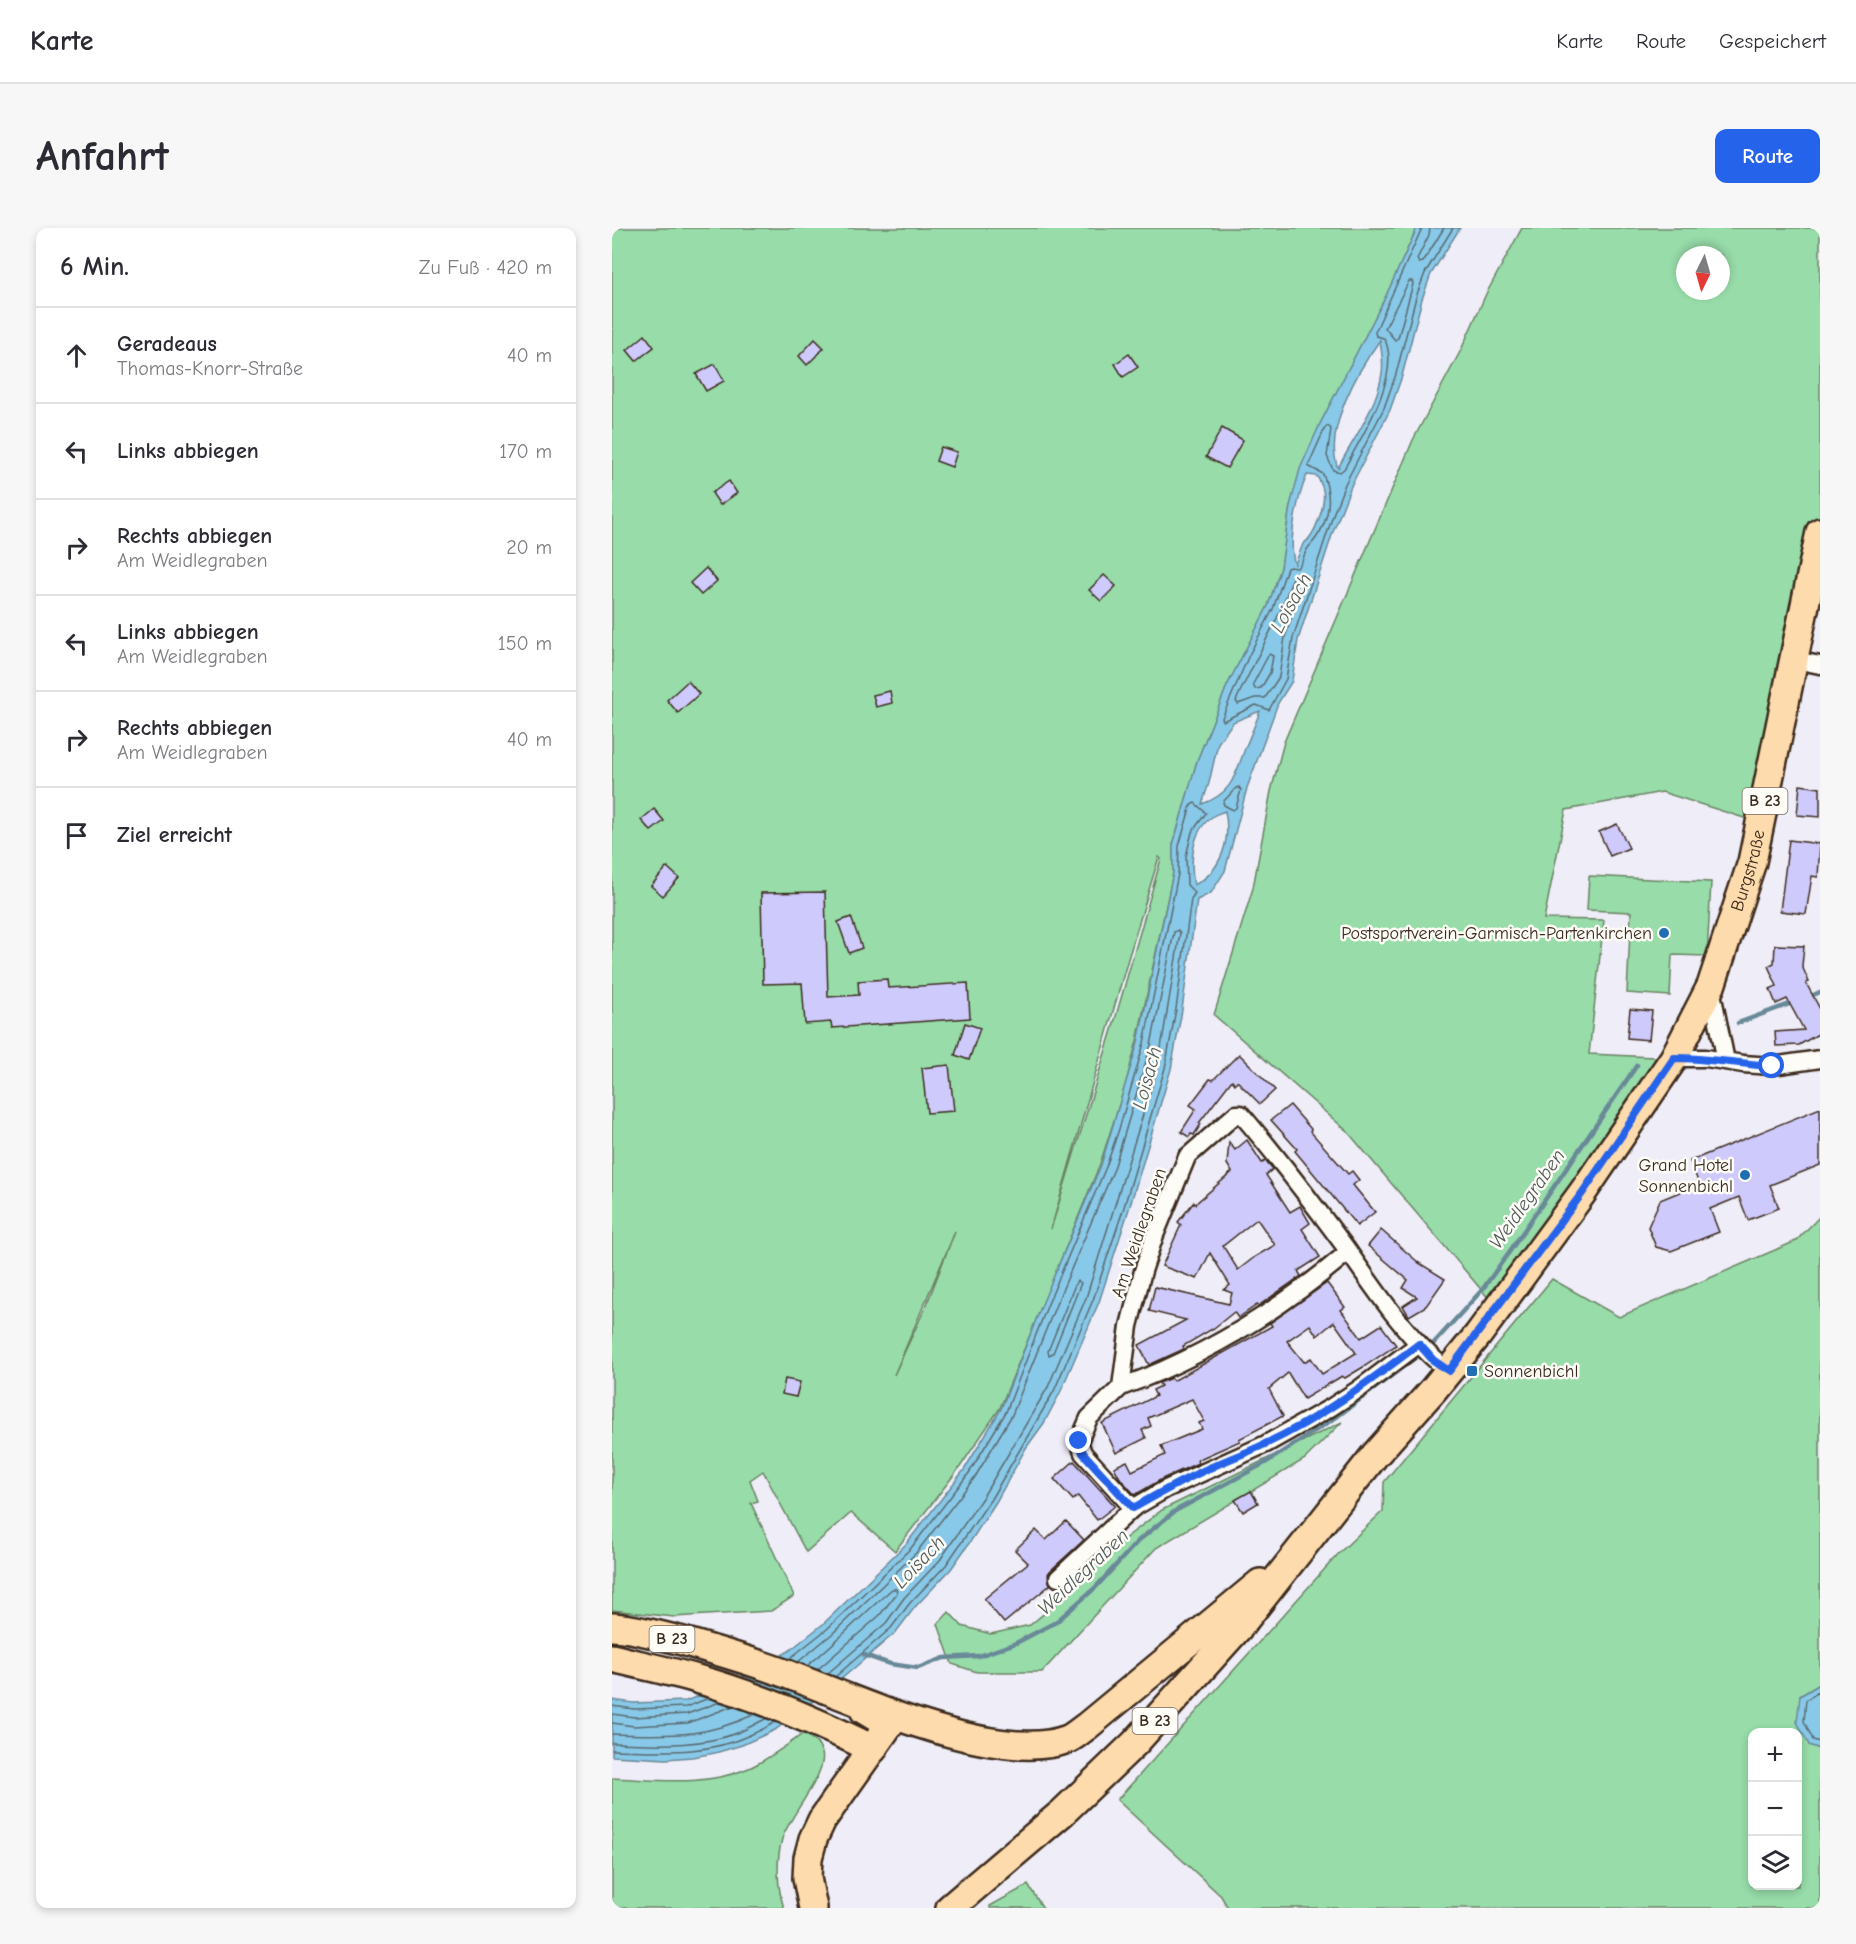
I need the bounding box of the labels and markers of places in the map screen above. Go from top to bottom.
place label: Postsportverein-Garmisch-Partenkirchen [1341,923,1652,944]
marker: Postsportverein-Garmisch-Partenkirchen [1657,926,1671,940]
place label: Grand Hotel Sonnenbichl [1639,1155,1733,1197]
marker: Grand Hotel Sonnenbichl [1738,1168,1752,1182]
place label: Sonnenbichl [1484,1361,1578,1382]
marker: Sonnenbichl [1465,1364,1479,1378]

